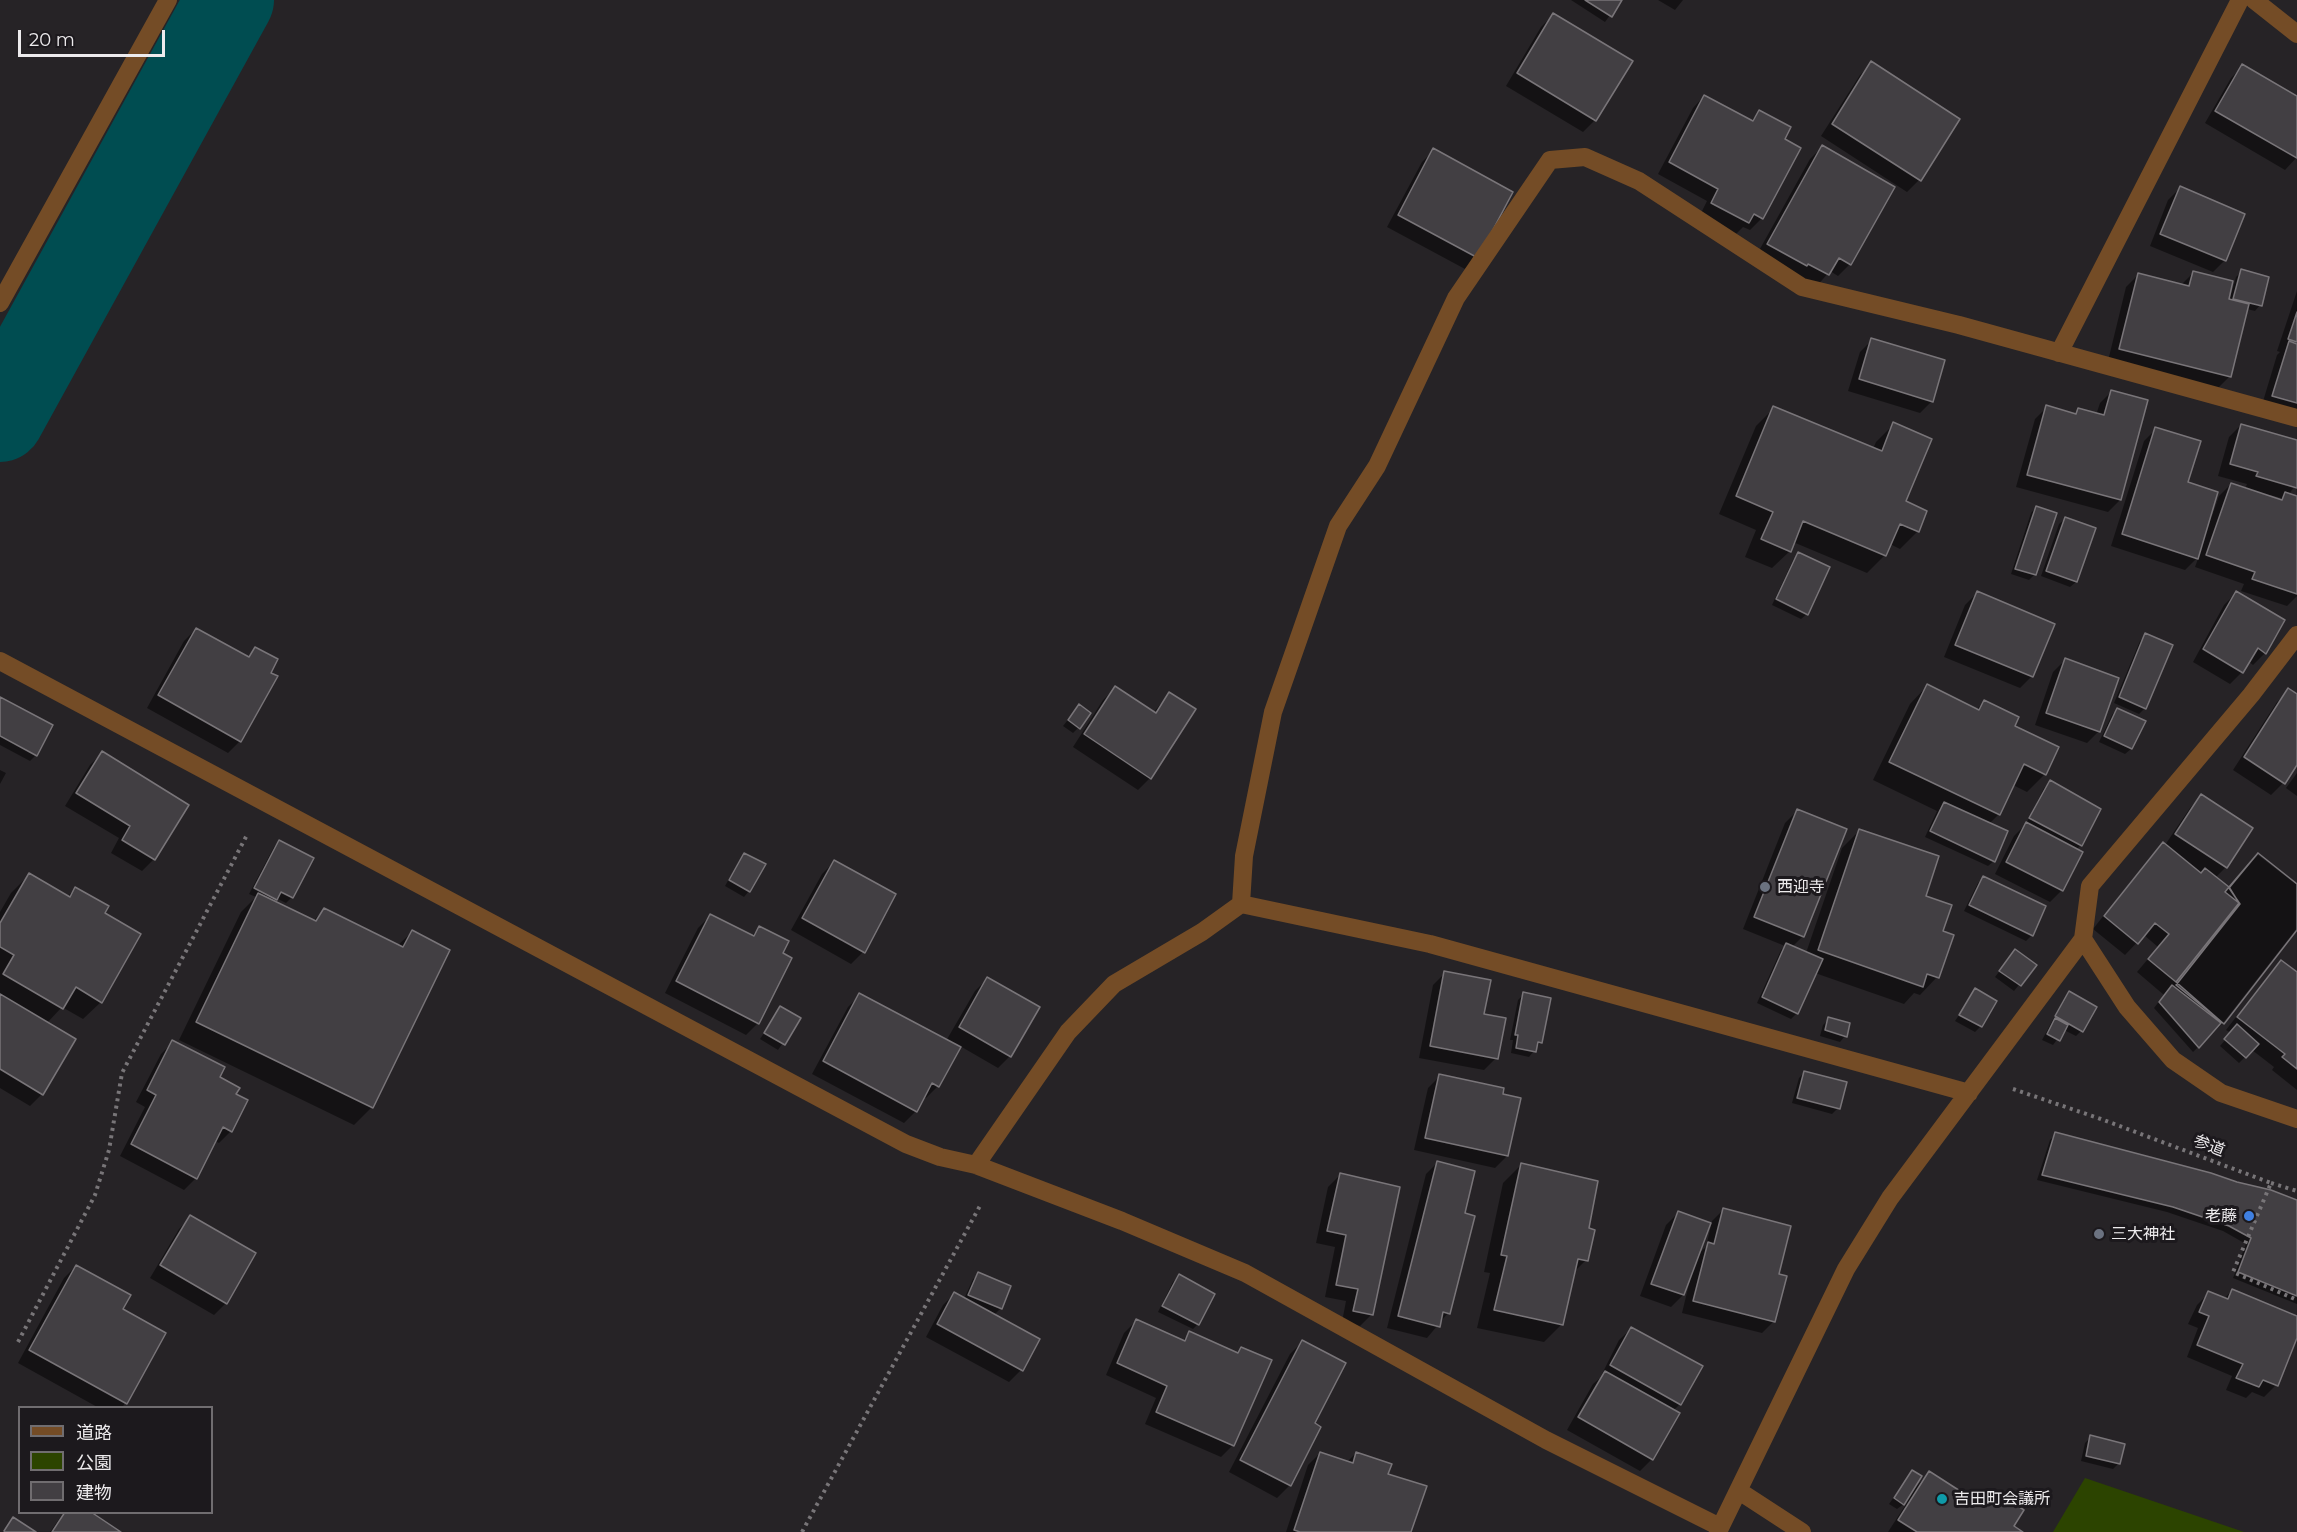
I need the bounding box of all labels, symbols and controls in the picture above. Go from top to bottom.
scale bar [21,18,168,56]
text: 20 m [29,29,75,51]
place label: 西迎寺 [1777,877,1825,897]
marker: 西迎寺 [1758,880,1772,894]
street label: 参道 [2191,1131,2227,1161]
place label: 老藤 [2205,1206,2237,1226]
marker: 老藤 [2242,1209,2256,1223]
place label: 三大神社 [2111,1224,2175,1244]
marker: 三大神社 [2092,1227,2106,1241]
legend [18,1406,213,1514]
text: 道路 [76,1422,112,1444]
text: 公園 [76,1452,112,1474]
text: 建物 [76,1482,112,1504]
place label: 吉田町会議所 [1954,1489,2050,1509]
marker: 吉田町会議所 [1935,1492,1949,1506]

